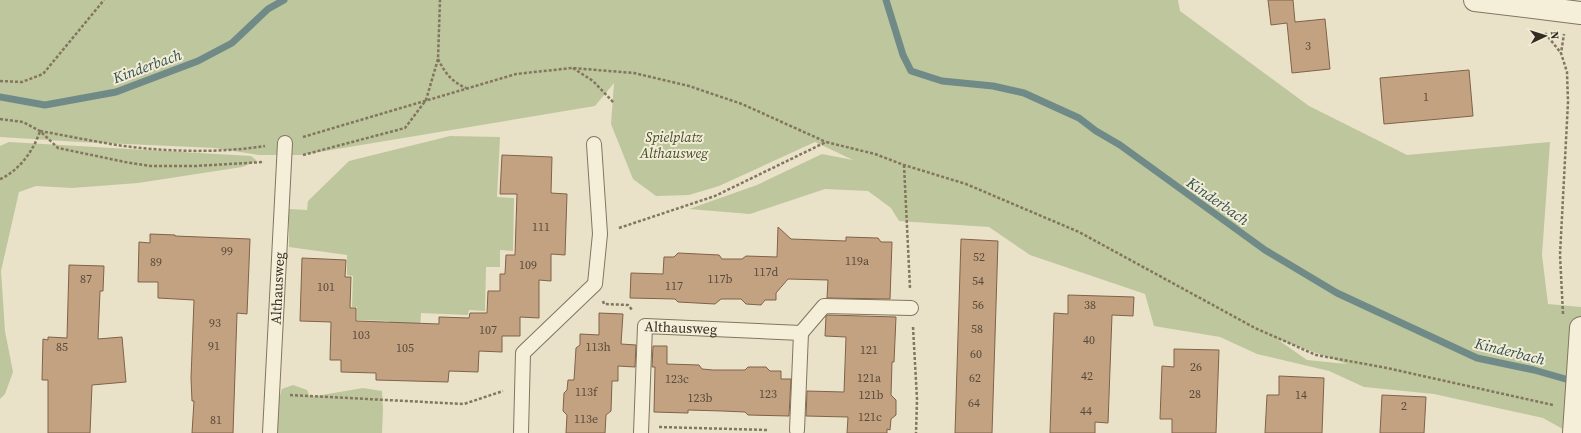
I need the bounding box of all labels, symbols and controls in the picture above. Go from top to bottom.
north arrow [1525,16,1565,56]
text: N [1547,31,1562,40]
house number: 3 [1305,38,1311,54]
water label: Kinderbach [109,44,184,88]
house number: 1 [1423,89,1429,105]
park label: Spielplatz Althausweg [639,127,709,163]
water label: Kinderbach [1182,171,1253,230]
house number: 111 [532,219,550,235]
house number: 99 [221,243,233,259]
house number: 52 [973,249,985,265]
street label: Althausweg [266,251,289,325]
house number: 119a [845,253,870,269]
house number: 89 [150,254,162,270]
house number: 109 [519,257,537,273]
house number: 117d [754,264,779,280]
house number: 87 [80,271,92,287]
house number: 117b [708,271,733,287]
house number: 54 [972,273,984,289]
house number: 117 [665,278,683,294]
house number: 101 [317,279,335,295]
house number: 56 [972,297,984,313]
house number: 38 [1084,297,1096,313]
house number: 93 [209,315,221,331]
street label: Althausweg [644,316,718,339]
house number: 58 [971,321,983,337]
house number: 107 [479,322,497,338]
house number: 103 [352,327,370,343]
house number: 40 [1083,332,1095,348]
water label: Kinderbach [1472,332,1547,370]
house number: 91 [208,338,220,354]
house number: 85 [56,339,68,355]
house number: 113h [585,339,611,355]
house number: 105 [396,340,414,356]
house number: 121 [860,342,878,358]
house number: 60 [970,346,982,362]
house number: 26 [1190,359,1202,375]
house number: 42 [1081,368,1093,384]
house number: 121a [857,370,882,386]
house number: 62 [969,370,981,386]
house number: 123c [665,371,689,387]
house number: 113f [575,384,599,400]
house number: 123 [759,386,777,402]
house number: 28 [1189,386,1201,402]
house number: 121b [859,387,884,403]
house number: 14 [1295,387,1307,403]
house number: 123b [688,390,713,406]
house number: 64 [968,395,980,411]
house number: 2 [1401,398,1407,414]
house number: 44 [1080,403,1092,419]
house number: 121c [858,409,882,425]
house number: 113e [574,411,598,427]
house number: 81 [210,412,222,428]

